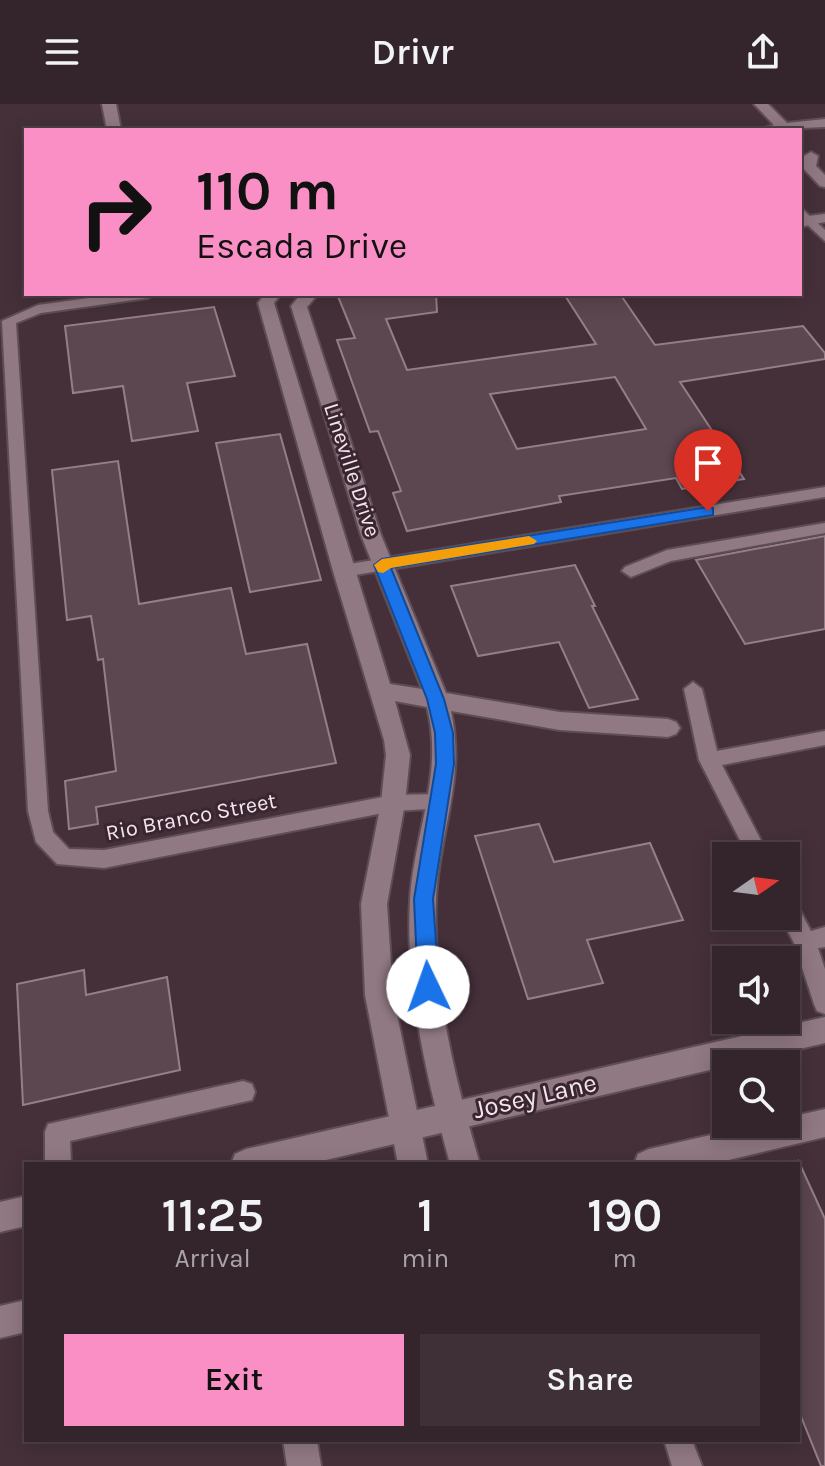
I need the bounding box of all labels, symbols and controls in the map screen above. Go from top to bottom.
icon: menu [40,30,84,74]
icon: share [741,30,785,74]
text: Drivr [371,31,454,73]
text: 110 m [196,158,339,223]
icon: right [64,160,168,264]
text: Escada Drive [196,225,407,267]
street label: Lineville Drive [318,400,386,540]
pin [674,429,742,511]
icon: arrive [686,441,730,485]
street label: Rio Branco Street [103,788,279,846]
north arrow [712,842,800,930]
map controls [712,842,800,1138]
position arrow [386,945,470,1029]
button: sound [712,946,800,1034]
button: search [712,1050,800,1138]
street label: Josey Lane [470,1067,600,1125]
text: 11:25 [162,1187,264,1243]
text: 1 [417,1187,434,1243]
text: 190 [587,1187,662,1243]
text: Arrival [175,1243,251,1274]
text: min [402,1243,449,1274]
text: m [612,1243,637,1274]
button: Exit [64,1334,404,1426]
button: Share [420,1334,760,1426]

